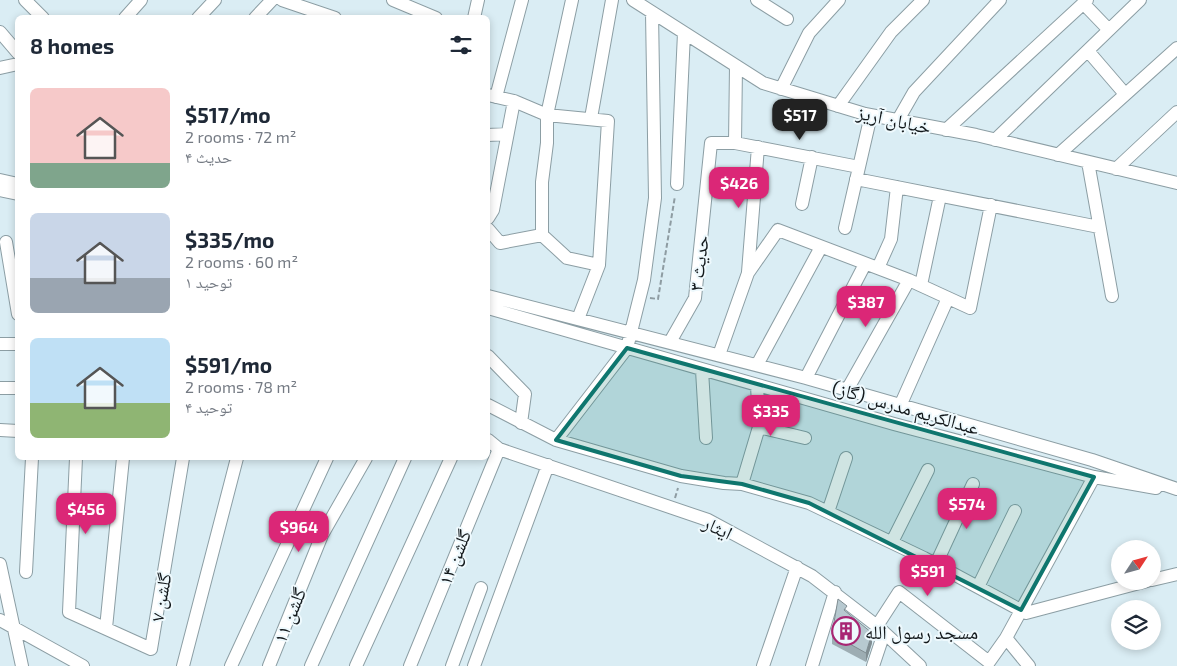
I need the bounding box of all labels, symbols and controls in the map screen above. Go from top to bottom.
icon: filters [447,31,475,59]
text: 8 homes [30,33,114,58]
pin: $517 [770,98,830,141]
street label: خیابان آریز [854,100,933,139]
text: $517/mo [185,102,271,127]
text: $517 [783,105,817,124]
icon: home [70,108,130,168]
text: 2 rooms · 72 m² [185,127,296,146]
text: حدیث ۴ [185,147,232,166]
pin: $426 [709,166,769,209]
text: $426 [720,173,758,192]
text: $335/mo [185,227,274,252]
icon: home [70,233,130,293]
street label: حدیث ۳ [683,234,713,292]
text: 2 rooms · 60 m² [185,252,298,271]
text: توحید ۱ [185,272,232,291]
pin: $387 [836,286,896,328]
text: $387 [848,292,884,311]
text: $591/mo [185,352,272,377]
icon: home [70,358,130,418]
street label: عبدالکریم مدرس (گاز) [829,375,983,441]
text: 2 rooms · 78 m² [185,377,297,396]
pin: $335 [741,394,801,437]
text: توحید ۴ [185,397,232,416]
text: $335 [753,401,789,420]
pin: $574 [937,488,997,530]
pin: $456 [56,492,116,535]
text: $574 [949,494,985,513]
text: $456 [67,499,105,518]
pin: $964 [269,510,329,553]
street label: ایثار [698,510,737,545]
text: $964 [280,517,318,536]
street label: گلشن ۱۴ [433,526,476,588]
north arrow [1111,540,1161,590]
map controls [1111,540,1161,650]
pin: $591 [898,554,958,597]
text: $591 [911,561,945,580]
street label: گلشن ۷ [144,571,177,623]
street label: گلشن ۱۱ [268,584,311,646]
button: layers [1111,600,1161,650]
building icon: مسجد رسول الله [831,616,861,646]
place label: مسجد رسول الله [865,620,978,644]

